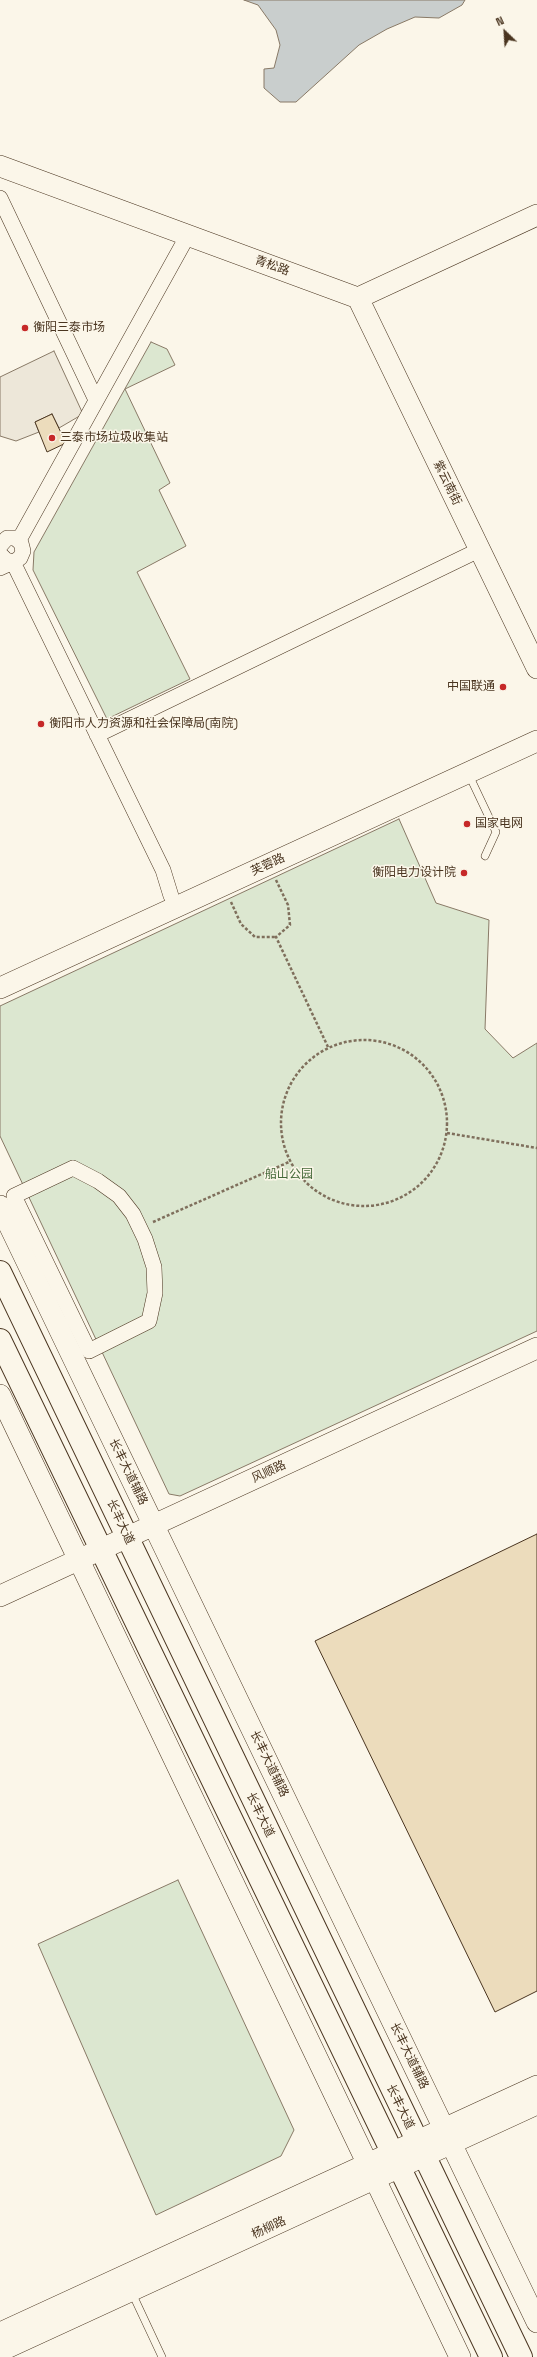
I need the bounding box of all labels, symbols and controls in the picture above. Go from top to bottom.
north arrow [485,12,525,52]
text: N [494,13,506,29]
street label: 青松路 [253,253,291,279]
place label: 衡阳三泰市场 [33,321,105,335]
marker: 衡阳三泰市场 [20,323,30,333]
place label: 三泰市场垃圾收集站 [60,431,168,445]
marker: 三泰市场垃圾收集站 [47,433,57,443]
street label: 紫云南街 [430,458,464,508]
place label: 中国联通 [447,680,495,694]
marker: 中国联通 [498,682,508,692]
place label: 衡阳市人力资源和社会保障局(南院) [49,717,238,731]
marker: 衡阳市人力资源和社会保障局(南院) [36,719,46,729]
place label: 国家电网 [475,817,523,831]
marker: 国家电网 [462,819,472,829]
street label: 芙蓉路 [249,851,287,879]
place label: 衡阳电力设计院 [372,866,456,880]
marker: 衡阳电力设计院 [459,868,469,878]
park label: 船山公园 [265,1168,313,1182]
street label: 长丰大道辅路 [106,1436,150,1508]
street label: 风顺路 [250,1458,288,1486]
street label: 长丰大道 [103,1497,137,1547]
street label: 长丰大道辅路 [247,1728,291,1800]
street label: 长丰大道 [243,1790,277,1840]
street label: 长丰大道辅路 [387,2020,431,2092]
street label: 长丰大道 [383,2082,417,2132]
street label: 杨柳路 [250,2214,288,2242]

